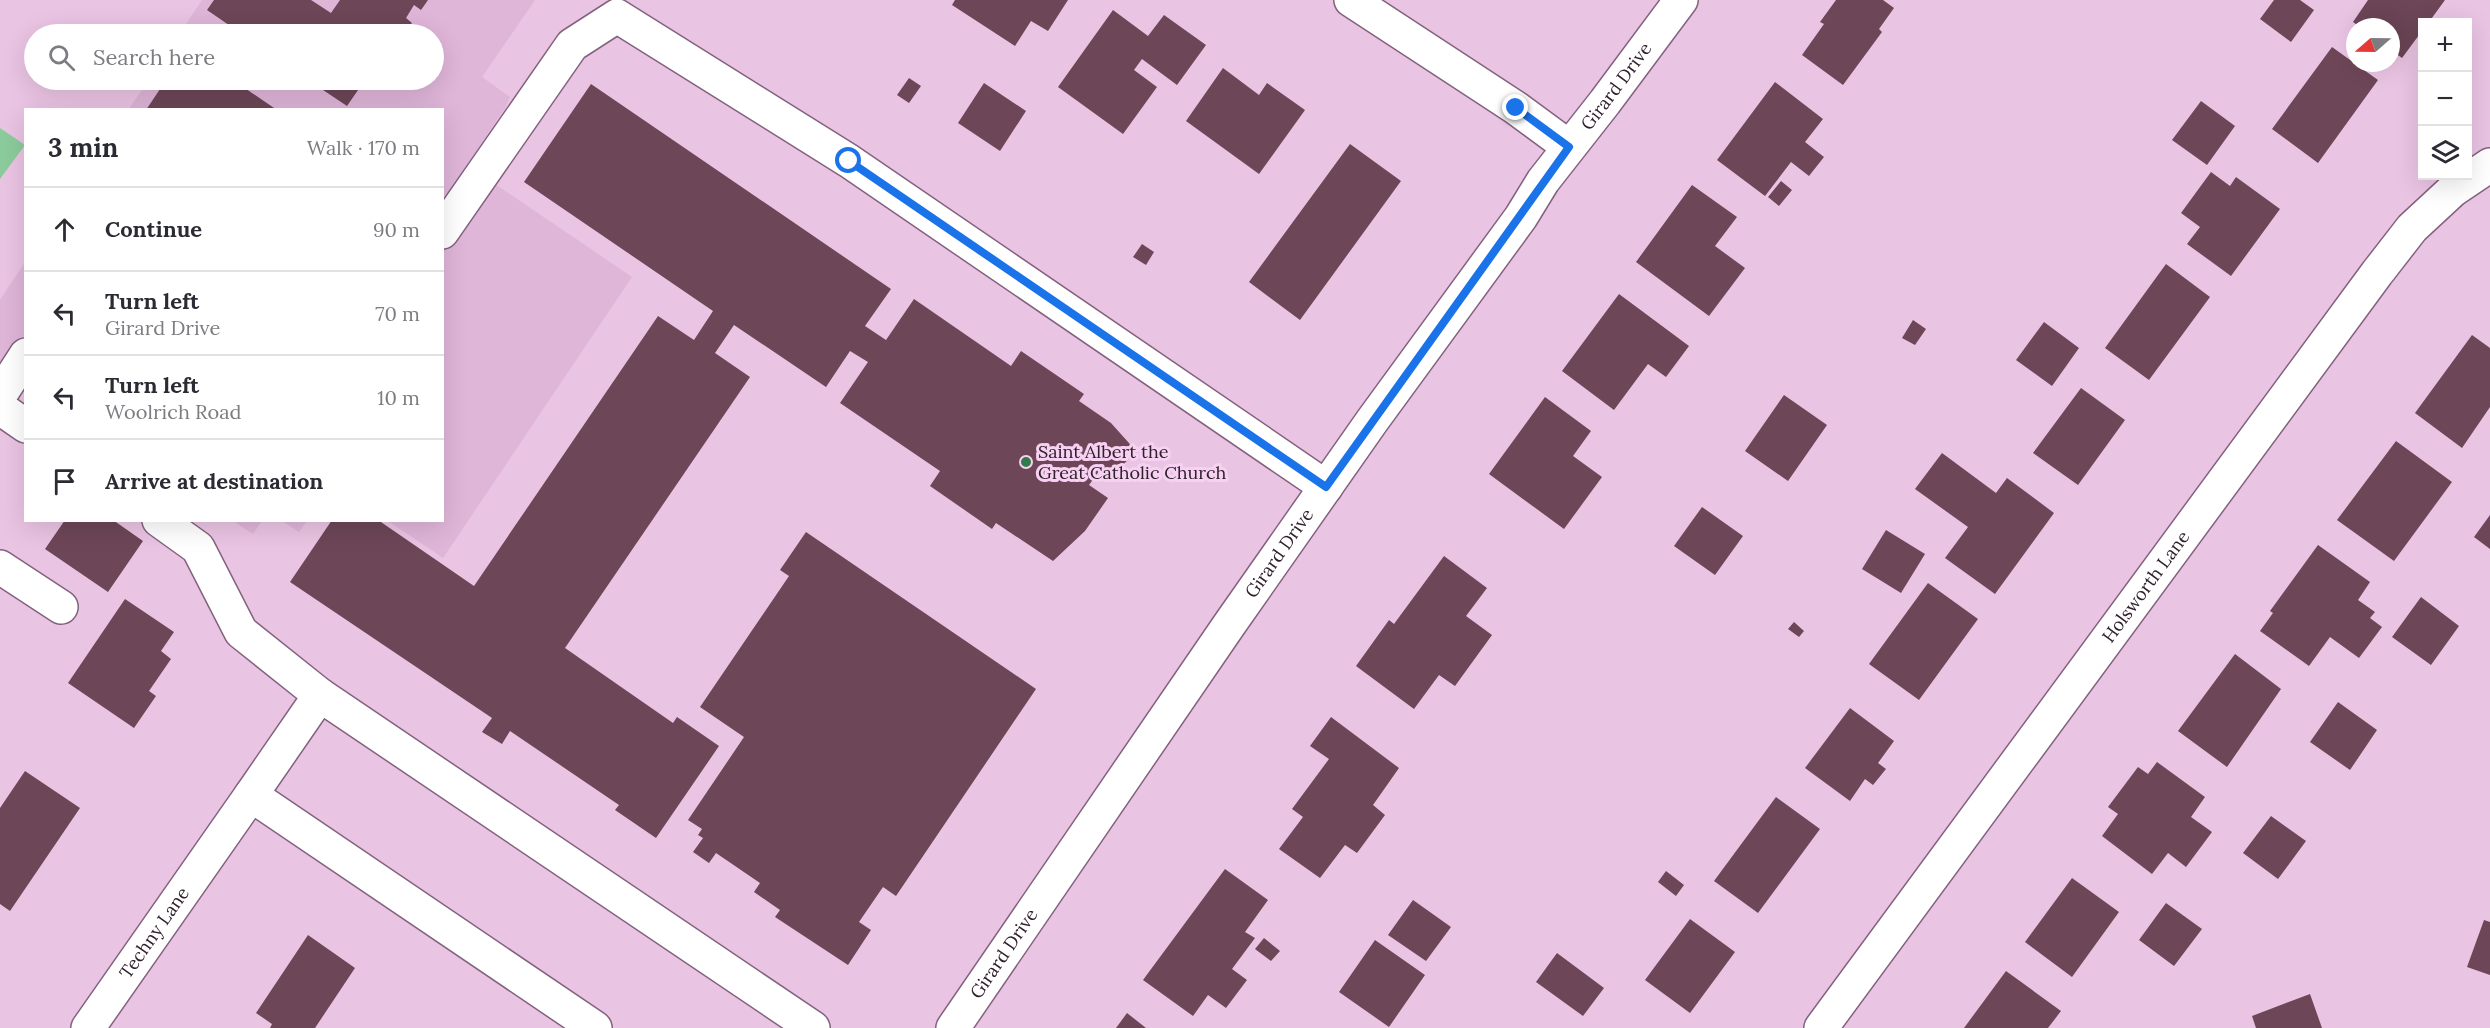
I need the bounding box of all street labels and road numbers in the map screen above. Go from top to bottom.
street label: Girard Drive [1575,38,1656,135]
street label: Girard Drive [1240,504,1318,602]
street label: Holsworth Lane [2097,526,2195,647]
street label: Techny Lane [114,882,194,983]
street label: Girard Drive [965,904,1042,1003]

